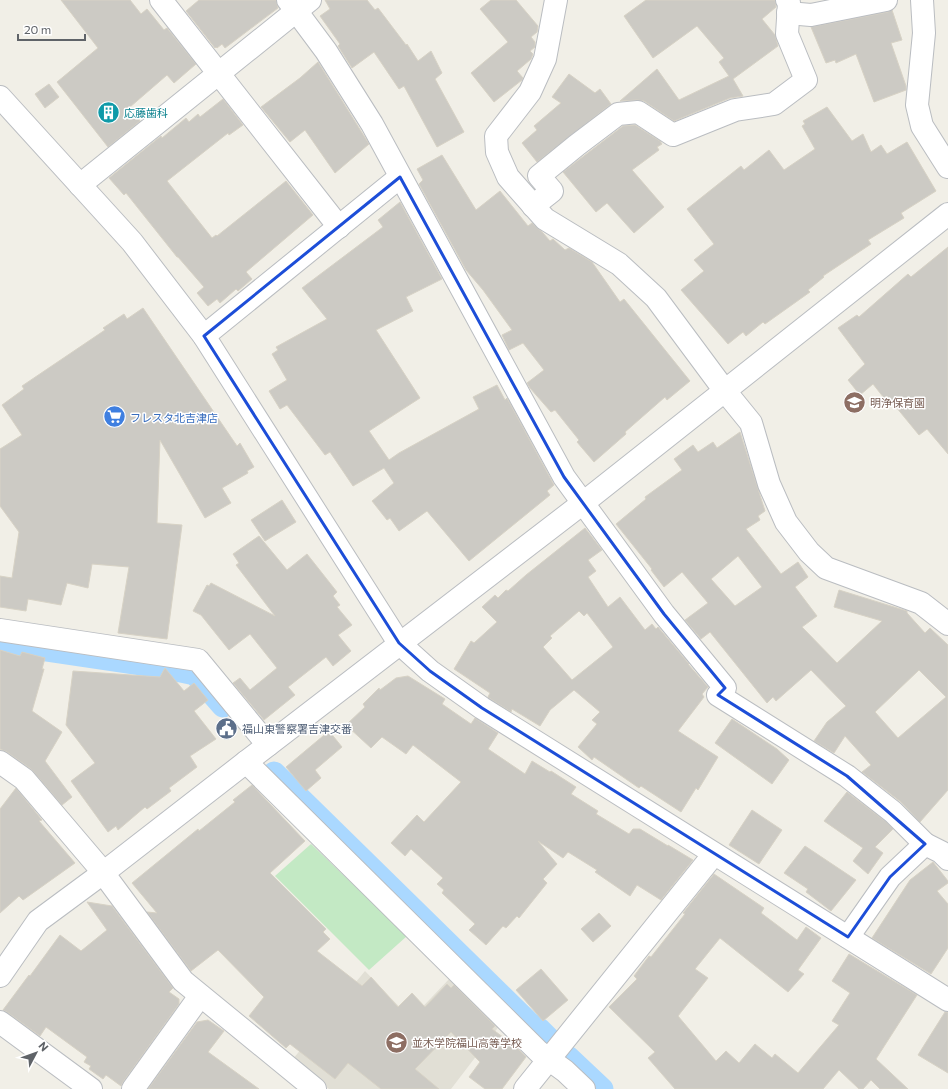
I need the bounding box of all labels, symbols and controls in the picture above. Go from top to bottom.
scale bar [18,16,85,42]
text: 20 m [24,22,51,36]
building icon: 応藤歯科 [95,99,121,125]
place label: 応藤歯科 [124,106,168,119]
school or university icon: 明浄保育園 [841,389,867,415]
place label: 明浄保育園 [870,396,925,409]
supermarket icon: フレスタ北吉津店 [101,404,127,430]
place label: フレスタ北吉津店 [130,411,218,424]
public building icon: 福山東警察署吉津交番 [214,715,240,741]
place label: 福山東警察署吉津交番 [242,722,352,735]
school or university icon: 並木学院福山高等学校 [384,1029,410,1055]
north arrow [16,1033,56,1073]
place label: 並木学院福山高等学校 [412,1036,522,1049]
text: N [36,1039,52,1053]

